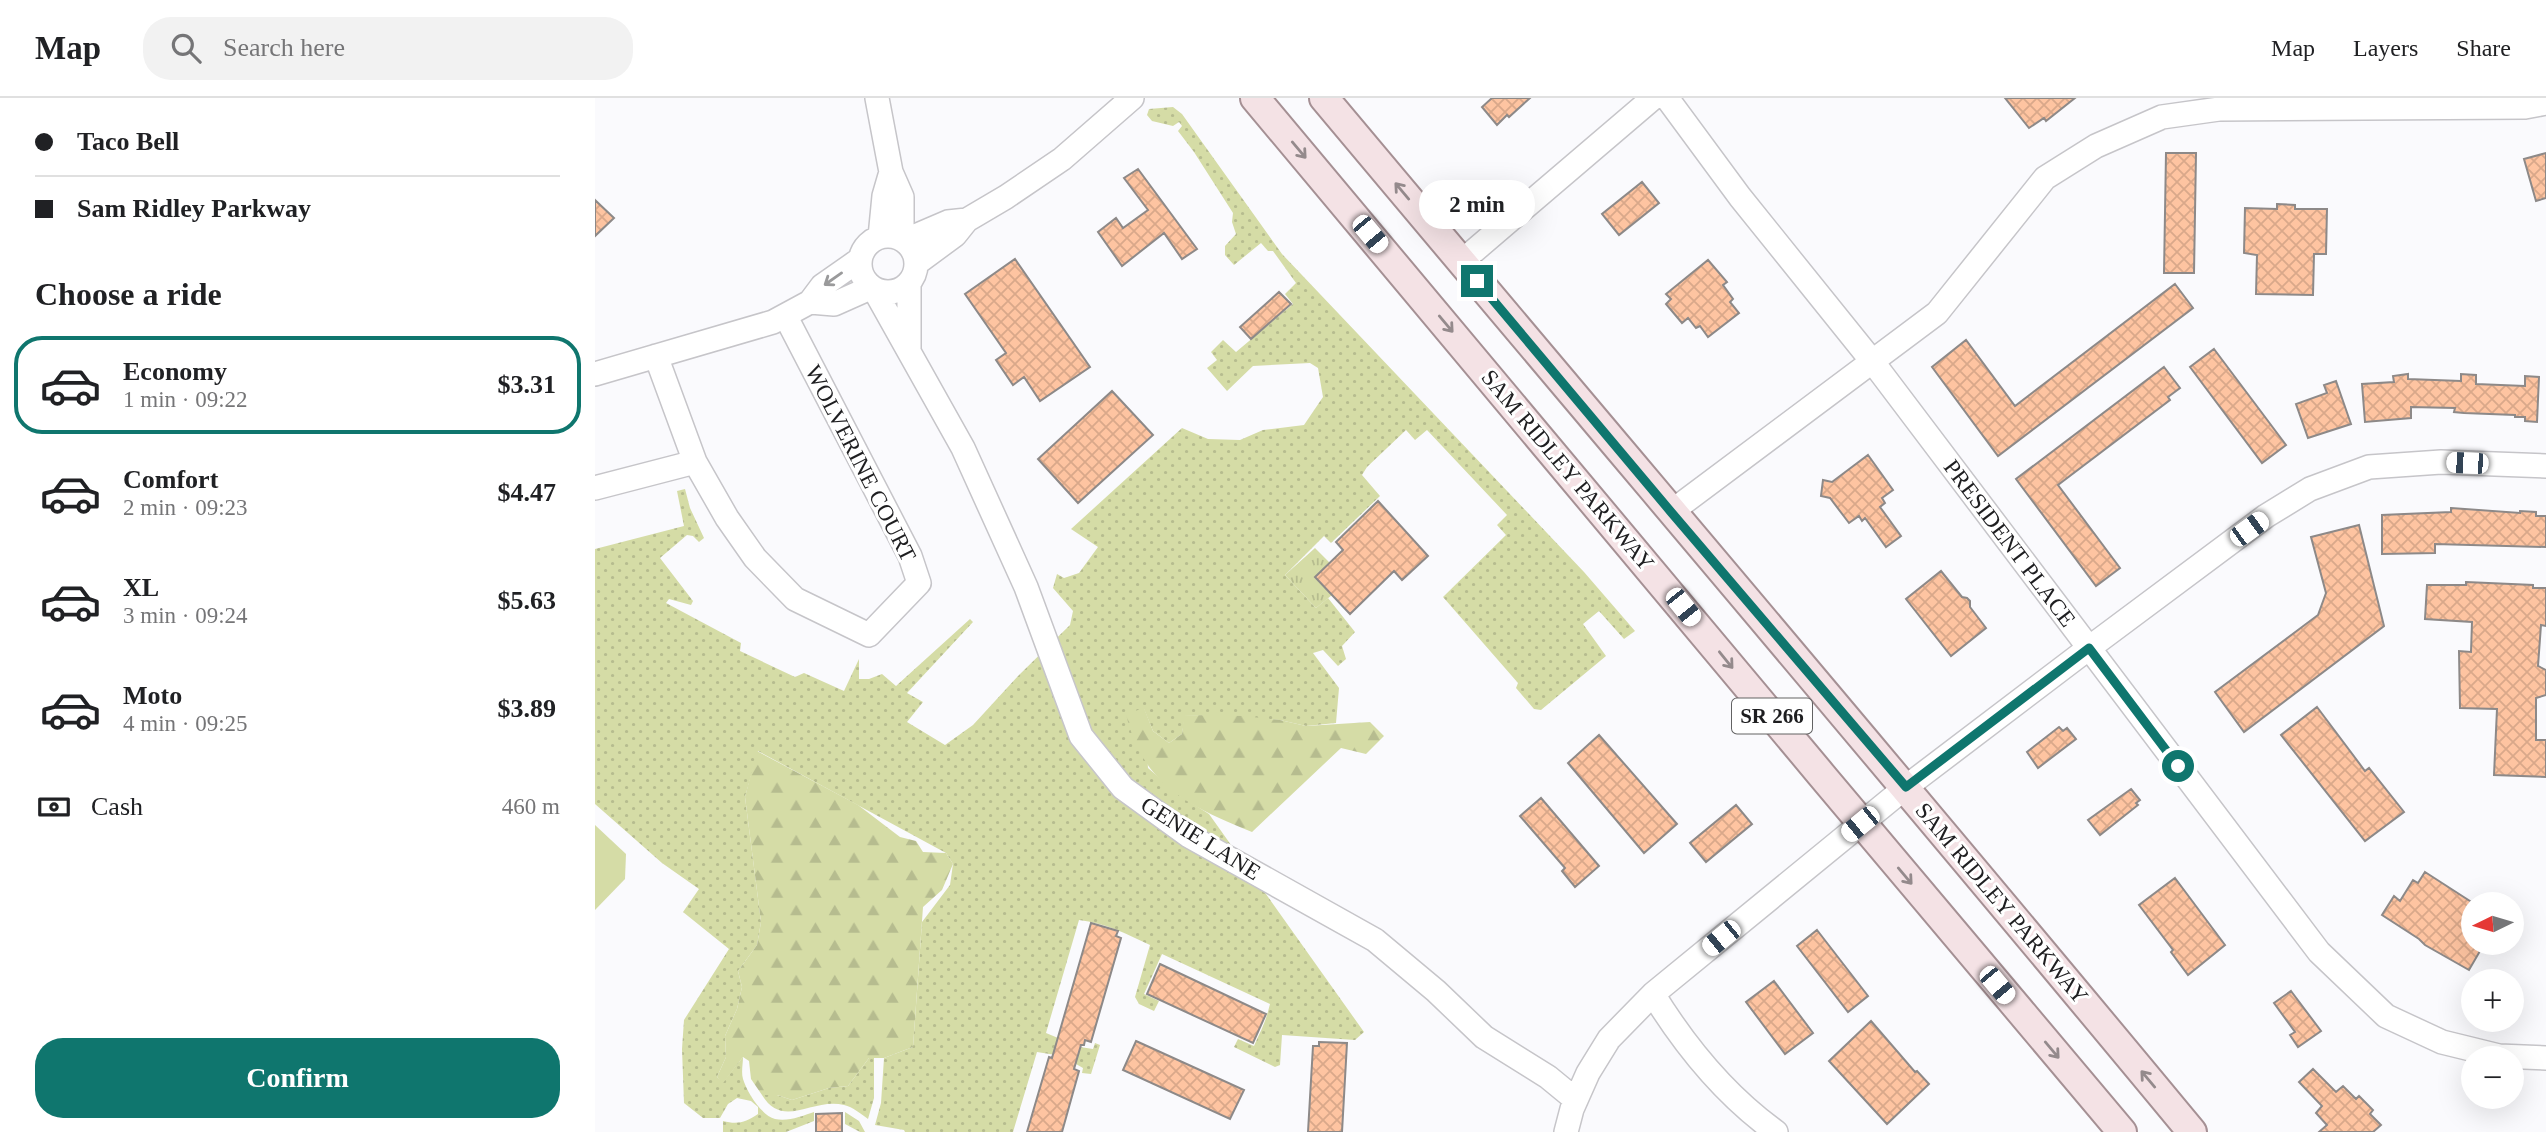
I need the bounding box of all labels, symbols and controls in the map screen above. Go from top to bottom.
search box [143,17,633,80]
icon: search [167,29,205,67]
text: Map [35,30,101,66]
text: Search here [223,33,345,62]
text: Map [2271,35,2315,61]
text: Layers [2353,35,2418,61]
text: Share [2456,35,2511,61]
text: Taco Bell [77,127,179,156]
one-way arrow [1292,141,1307,159]
callout: 2 min [1419,180,1535,228]
one-way arrow [1394,183,1410,201]
text: 2 min [1449,192,1505,217]
text: Sam Ridley Parkway [77,194,311,223]
car [1349,211,1392,257]
route end [1461,265,1493,297]
one-way arrow [824,272,843,286]
text: Choose a ride [35,276,222,312]
one-way arrow [1438,315,1454,333]
icon: car [39,354,102,417]
text: Economy [123,357,227,386]
street label: WOLVERINE COURT [800,361,921,566]
street label: SAM RIDLEY PARKWAY [1476,365,1659,576]
text: $3.31 [498,370,556,399]
text: 1 min · 09:22 [123,387,248,412]
car [2446,452,2489,474]
street label: PRESIDENT PLACE [1939,455,2080,632]
icon: car [39,462,102,525]
text: Comfort [123,465,218,494]
text: $4.47 [498,478,556,507]
text: 2 min · 09:23 [123,495,248,520]
car [2226,508,2273,550]
icon: car [39,570,102,633]
text: XL [123,573,159,602]
car [1662,584,1705,630]
text: $5.63 [498,586,556,615]
text: 3 min · 09:24 [123,603,248,628]
one-way arrow [1718,650,1734,668]
icon: car [39,678,102,741]
text: Moto [123,681,182,710]
text: $3.89 [498,694,556,723]
road number: SR 266 [1732,698,1812,734]
text: 4 min · 09:25 [123,711,248,736]
route start [2162,750,2194,782]
icon: cash [35,788,73,826]
text: Cash [91,792,143,821]
street label: GENIE LANE [1136,792,1265,885]
text: 460 m [502,794,560,819]
street label: SAM RIDLEY PARKWAY [1910,798,2093,1009]
car [1838,803,1883,845]
one-way arrow [1897,867,1912,885]
north arrow [2461,892,2523,956]
map controls [2461,892,2524,1109]
car [1699,917,1744,959]
car [1976,962,2019,1008]
button: + [2461,969,2524,1032]
button: Confirm [35,1038,560,1118]
one-way arrow [2044,1040,2060,1058]
button: − [2461,1046,2524,1109]
one-way arrow [2140,1071,2156,1089]

